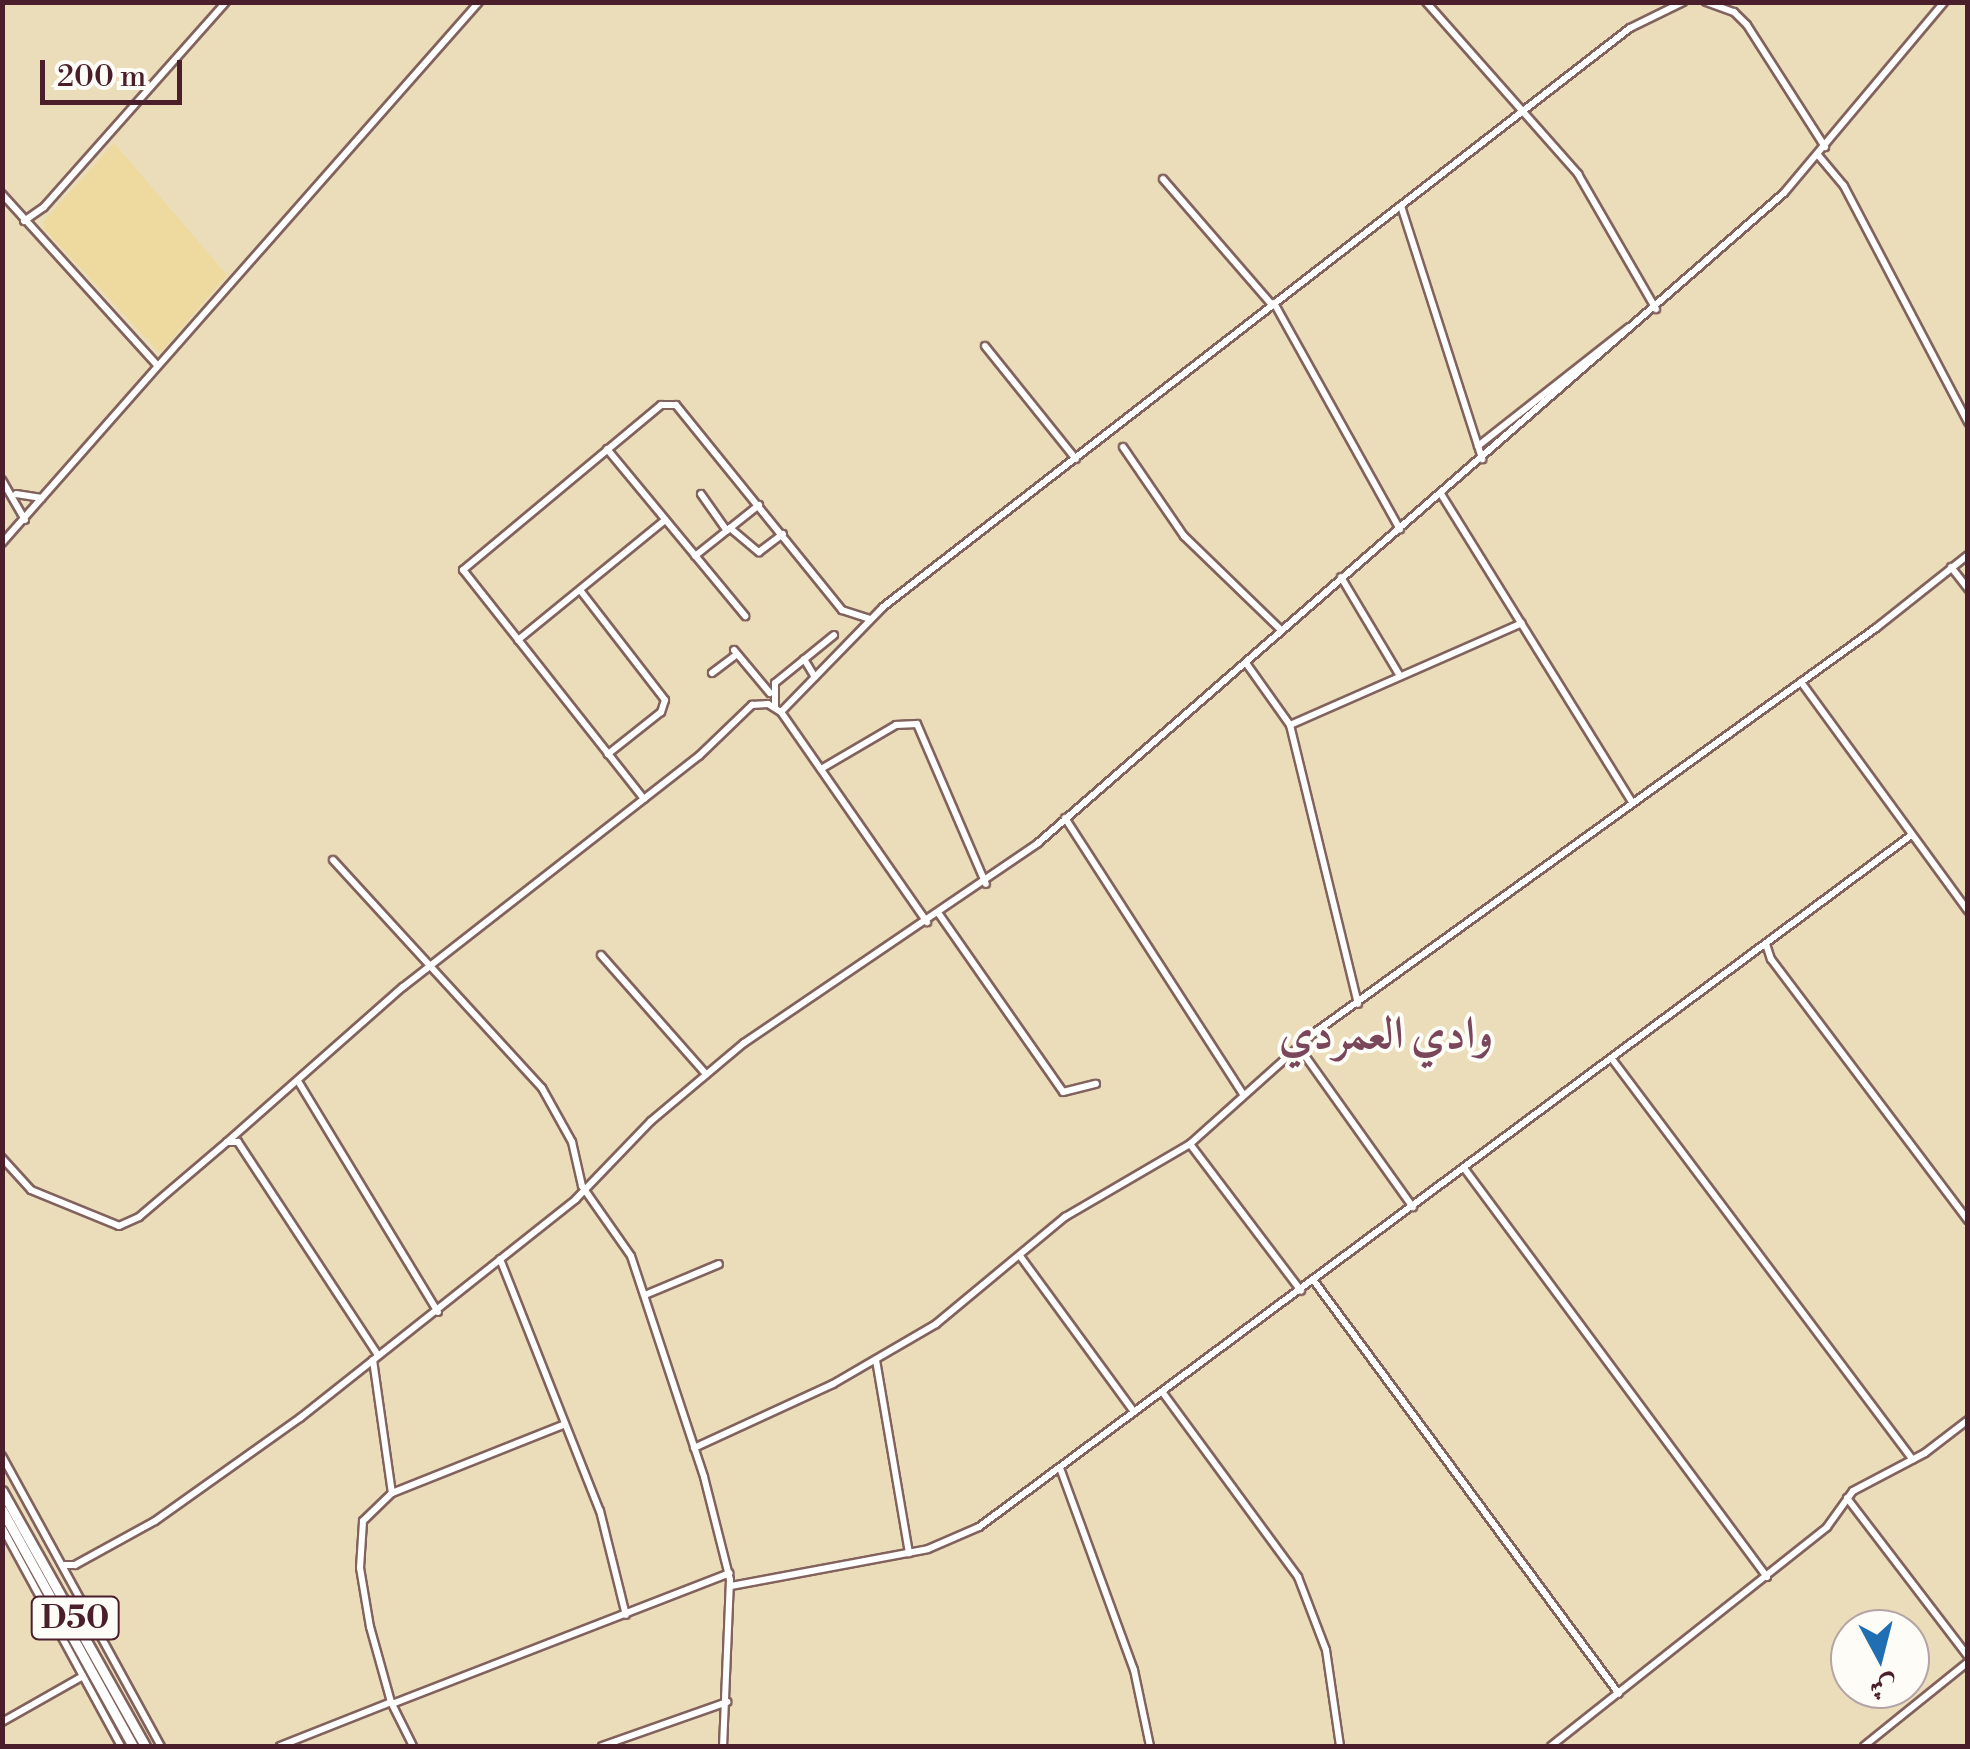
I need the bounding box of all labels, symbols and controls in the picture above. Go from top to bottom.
scale bar [45,40,188,102]
text: 200 m [57,58,146,96]
district label: وادي العمردي [1279,1008,1493,1062]
road number: D50 [30,1591,120,1645]
north arrow [1830,1609,1930,1709]
text: ش [1868,1668,1899,1706]

